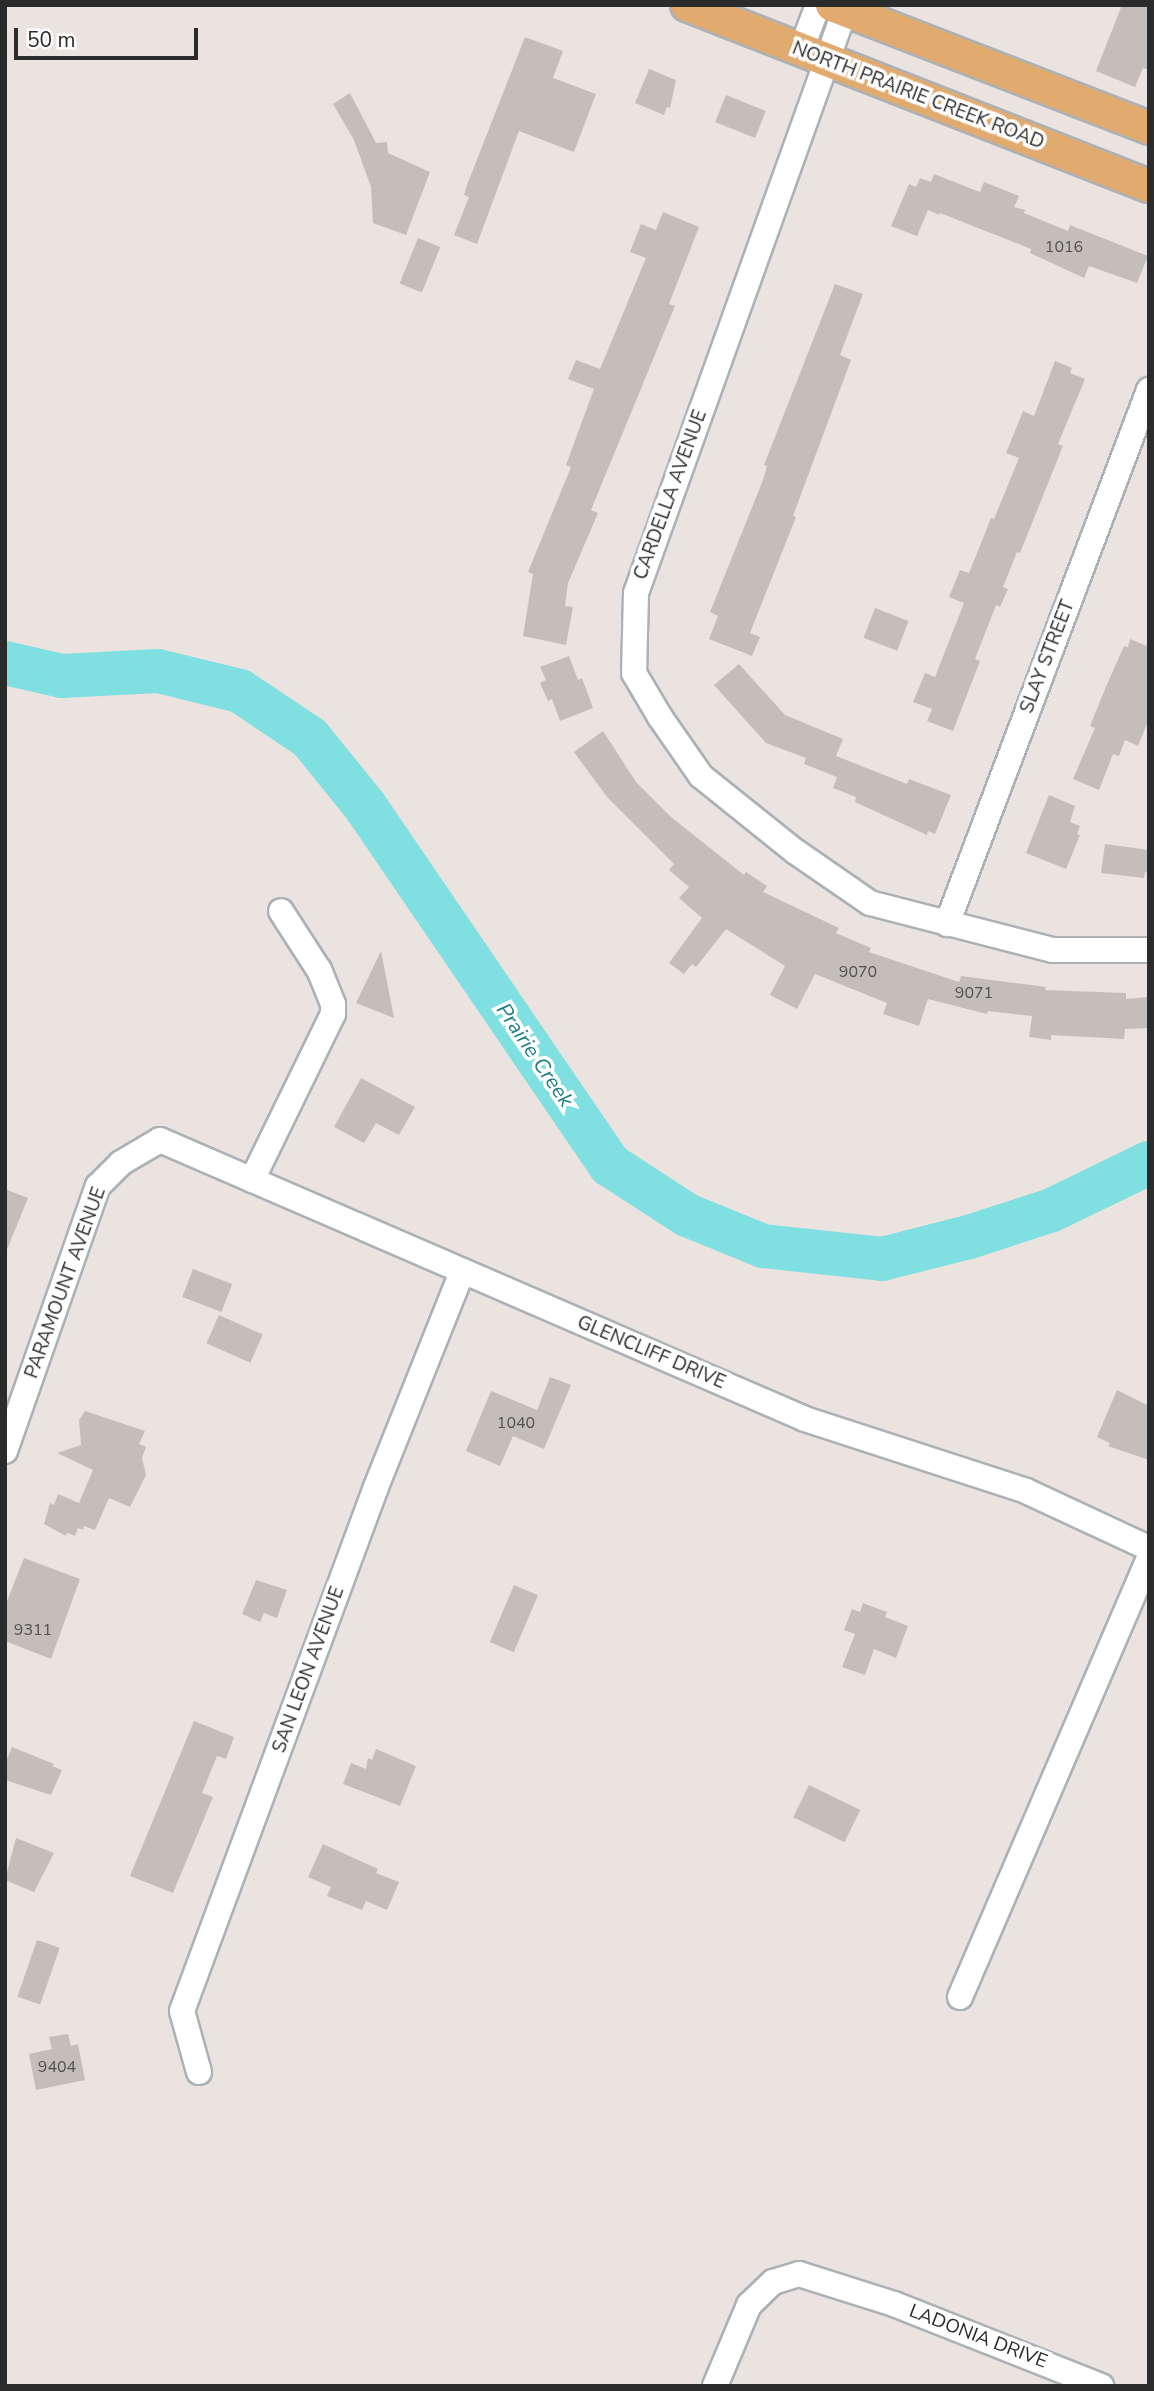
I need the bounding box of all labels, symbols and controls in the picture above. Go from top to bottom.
scale bar [18,14,201,58]
text: 50 m [27,26,76,54]
street label: NORTH PRAIRIE CREEK ROAD [789,37,1047,155]
house number: 1016 [1045,237,1083,257]
street label: CARDELLA AVENUE [630,407,712,583]
street label: SLAY STREET [1016,597,1080,717]
house number: 9070 [839,962,877,982]
house number: 9071 [955,983,993,1003]
water label: Prairie Creek [491,998,579,1112]
street label: PARAMOUNT AVENUE [21,1184,111,1382]
street label: GLENCLIFF DRIVE [573,1311,729,1395]
house number: 1040 [497,1413,535,1433]
street label: SAN LEON AVENUE [268,1584,350,1756]
house number: 9311 [14,1620,52,1640]
house number: 9404 [38,2057,76,2077]
street label: LADONIA DRIVE [906,2300,1050,2374]

